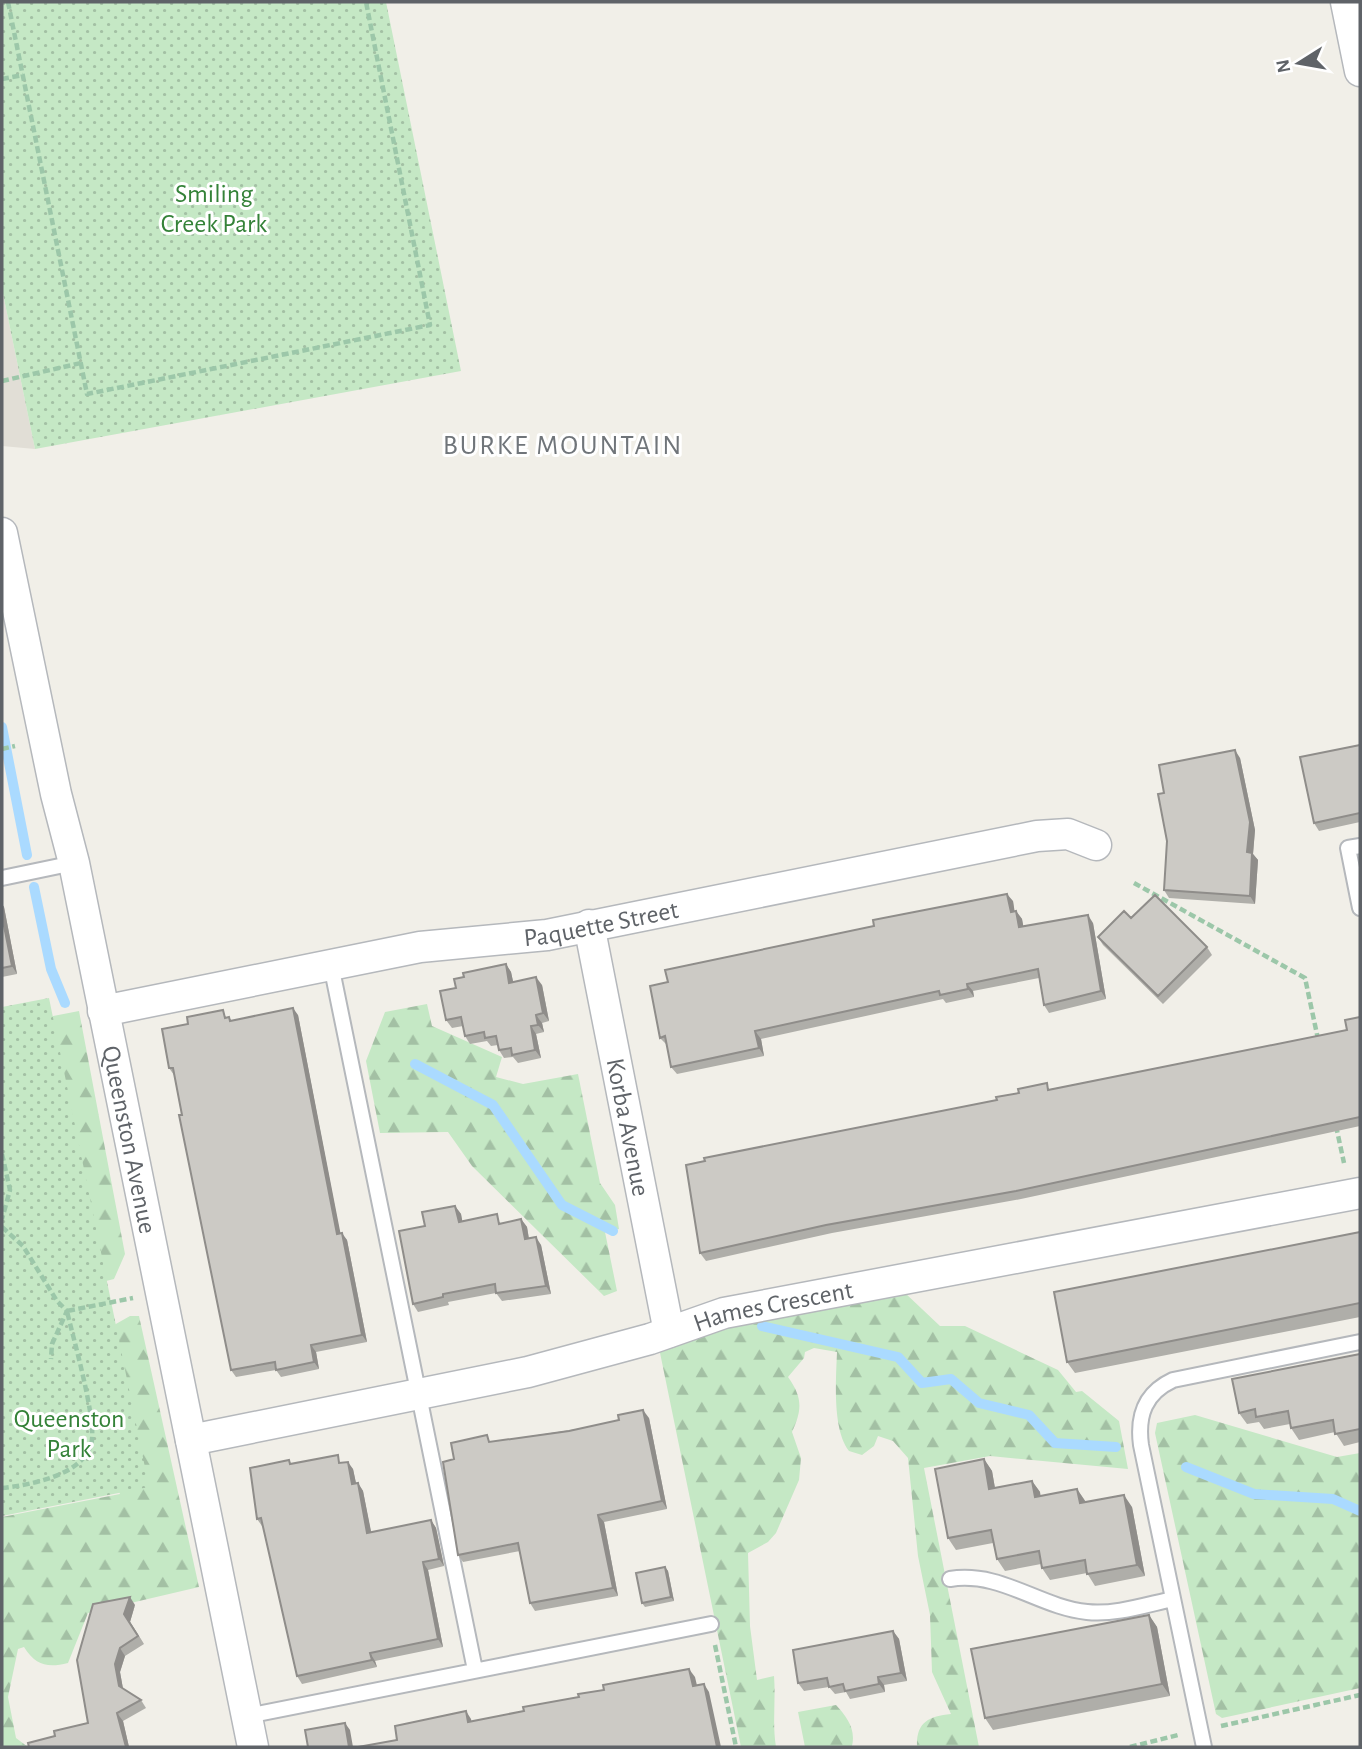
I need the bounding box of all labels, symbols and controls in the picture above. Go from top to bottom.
north arrow [1264,28,1334,98]
text: N [1273,58,1294,74]
park label: Smiling Creek Park [161,181,267,237]
district label: BURKE MOUNTAIN [443,432,683,460]
street label: Paquette Street [522,897,681,951]
street label: Queenston Avenue [97,1044,161,1236]
street label: Korba Avenue [601,1056,654,1199]
street label: Hames Crescent [690,1277,855,1337]
park label: Queenston Park [14,1406,124,1462]

